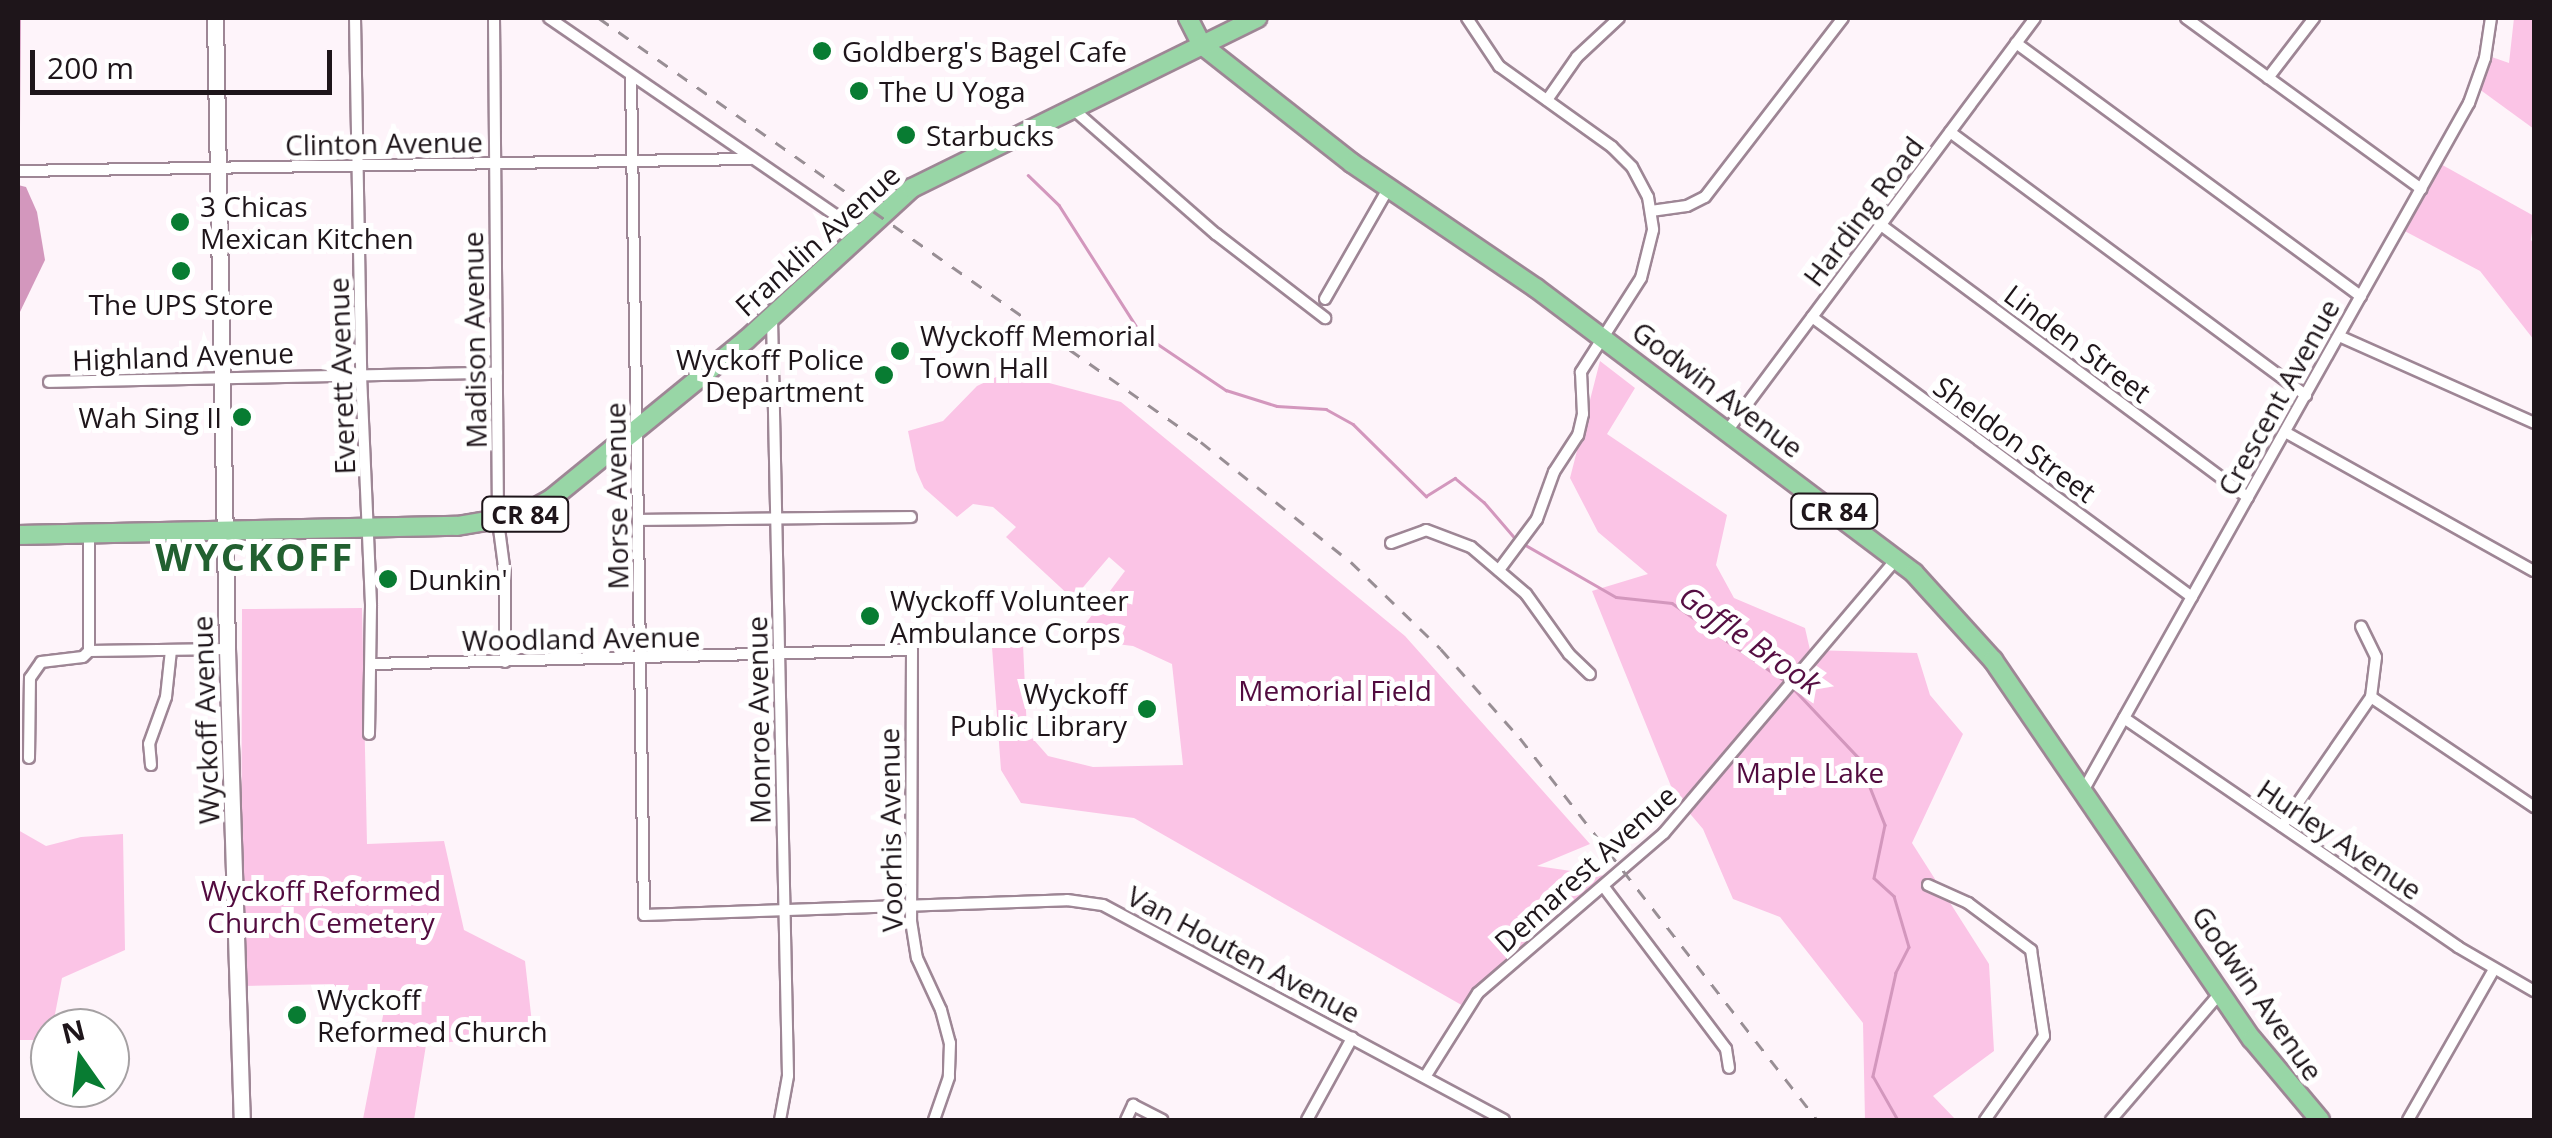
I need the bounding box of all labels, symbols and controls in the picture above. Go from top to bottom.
scale bar [35,30,338,92]
place label: Goldberg's Bagel Cafe [842,34,1127,68]
marker: Goldberg's Bagel Cafe [811,40,833,62]
text: 200 m [47,47,134,88]
place label: The U Yoga [879,74,1026,108]
marker: The U Yoga [848,80,870,102]
place label: Starbucks [926,118,1054,152]
street label: Clinton Avenue [285,124,483,162]
marker: Starbucks [895,124,917,146]
street label: Harding Road [1796,130,1930,292]
street label: Franklin Avenue [728,157,906,323]
place label: 3 Chicas Mexican Kitchen [200,189,414,255]
marker: 3 Chicas Mexican Kitchen [169,211,191,233]
street label: Madison Avenue [455,231,493,449]
marker: The UPS Store [170,260,192,282]
street label: Everett Avenue [321,277,361,475]
street label: Linden Street [1998,277,2158,409]
place label: The UPS Store [89,287,273,321]
street label: Crescent Avenue [2210,293,2346,501]
street label: Godwin Avenue [1626,314,1810,464]
place label: Wyckoff Memorial Town Hall [920,318,1156,384]
street label: Highland Avenue [72,335,294,377]
marker: Wyckoff Memorial Town Hall [889,340,911,362]
place label: Wyckoff Police Department [676,342,864,408]
marker: Wyckoff Police Department [873,364,895,386]
street label: Sheldon Street [1927,369,2103,509]
place label: Wah Sing II [78,400,222,434]
street label: Morse Avenue [598,402,634,590]
marker: Wah Sing II [231,406,253,428]
road number: CR 84 [1789,491,1879,531]
road number: CR 84 [480,494,570,534]
district label: WYCKOFF [155,534,355,580]
place label: Dunkin' [408,562,508,596]
marker: Dunkin' [377,568,399,590]
water label: Goffle Brook [1672,578,1828,702]
place label: Wyckoff Volunteer Ambulance Corps [890,583,1129,649]
marker: Wyckoff Volunteer Ambulance Corps [859,605,881,627]
street label: Wyckoff Avenue [185,615,225,825]
street label: Monroe Avenue [739,616,777,824]
street label: Woodland Avenue [462,619,700,657]
park label: Memorial Field [1238,673,1432,707]
place label: Wyckoff Public Library [950,676,1127,742]
marker: Wyckoff Public Library [1136,698,1158,720]
street label: Voorhis Avenue [871,728,909,932]
park label: Maple Lake [1736,755,1884,789]
street label: Hurley Avenue [2252,772,2428,906]
street label: Demarest Avenue [1487,778,1683,958]
park label: Wyckoff Reformed Church Cemetery [201,873,441,939]
street label: Van Houten Avenue [1122,878,1366,1030]
street label: Godwin Avenue [2185,899,2331,1087]
place label: Wyckoff Reformed Church [317,982,548,1048]
marker: Wyckoff Reformed Church [286,1004,308,1026]
north arrow [30,1008,130,1108]
text: N [58,1010,89,1052]

